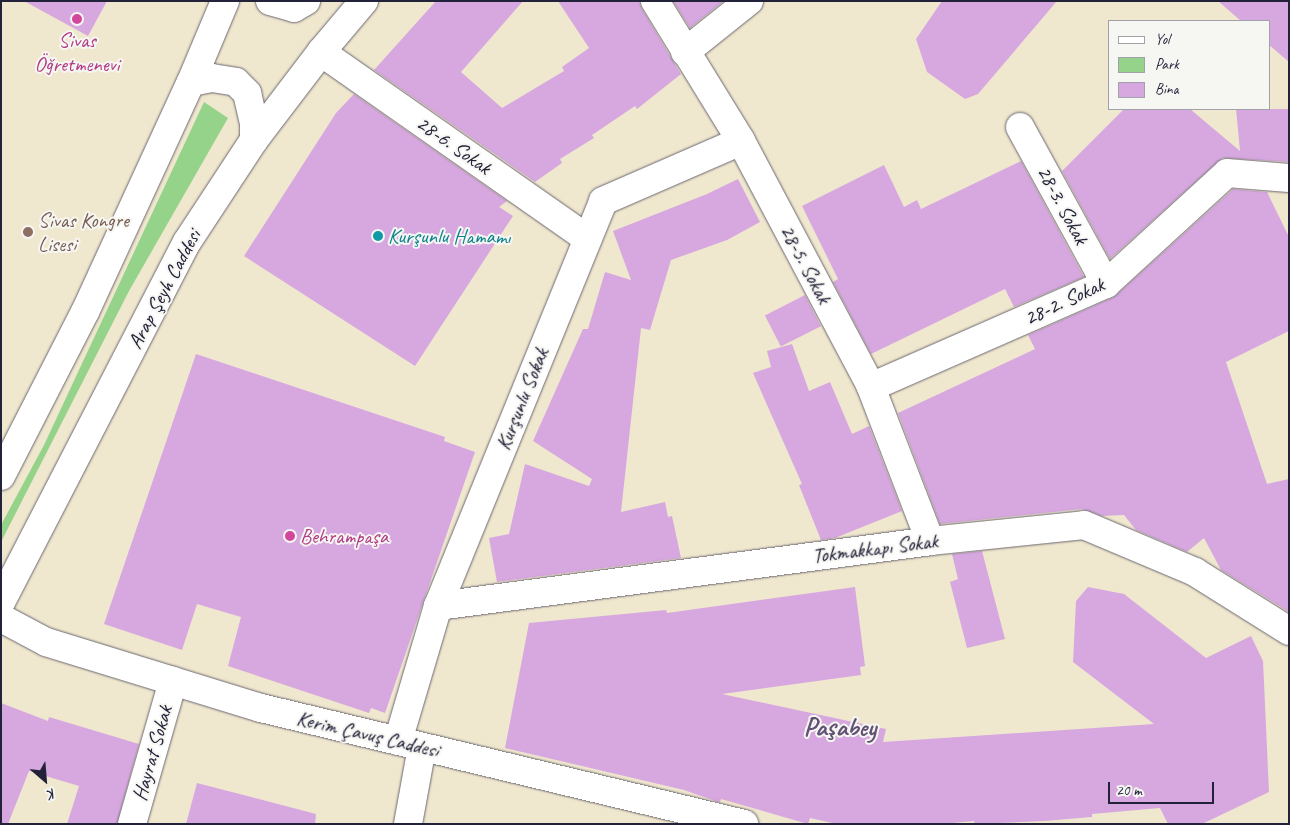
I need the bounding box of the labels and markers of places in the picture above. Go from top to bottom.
marker: Sivas Öğretmenevi [71,13,83,25]
place label: Sivas Öğretmenevi [35,27,119,77]
place label: Sivas Kongre Lisesi [38,207,128,257]
place label: Kurşunlu Hamamı [388,223,511,249]
marker: Sivas Kongre Lisesi [22,226,34,238]
marker: Kurşunlu Hamamı [372,230,384,242]
place label: Behrampaşa [300,523,388,549]
marker: Behrampaşa [284,530,296,542]

